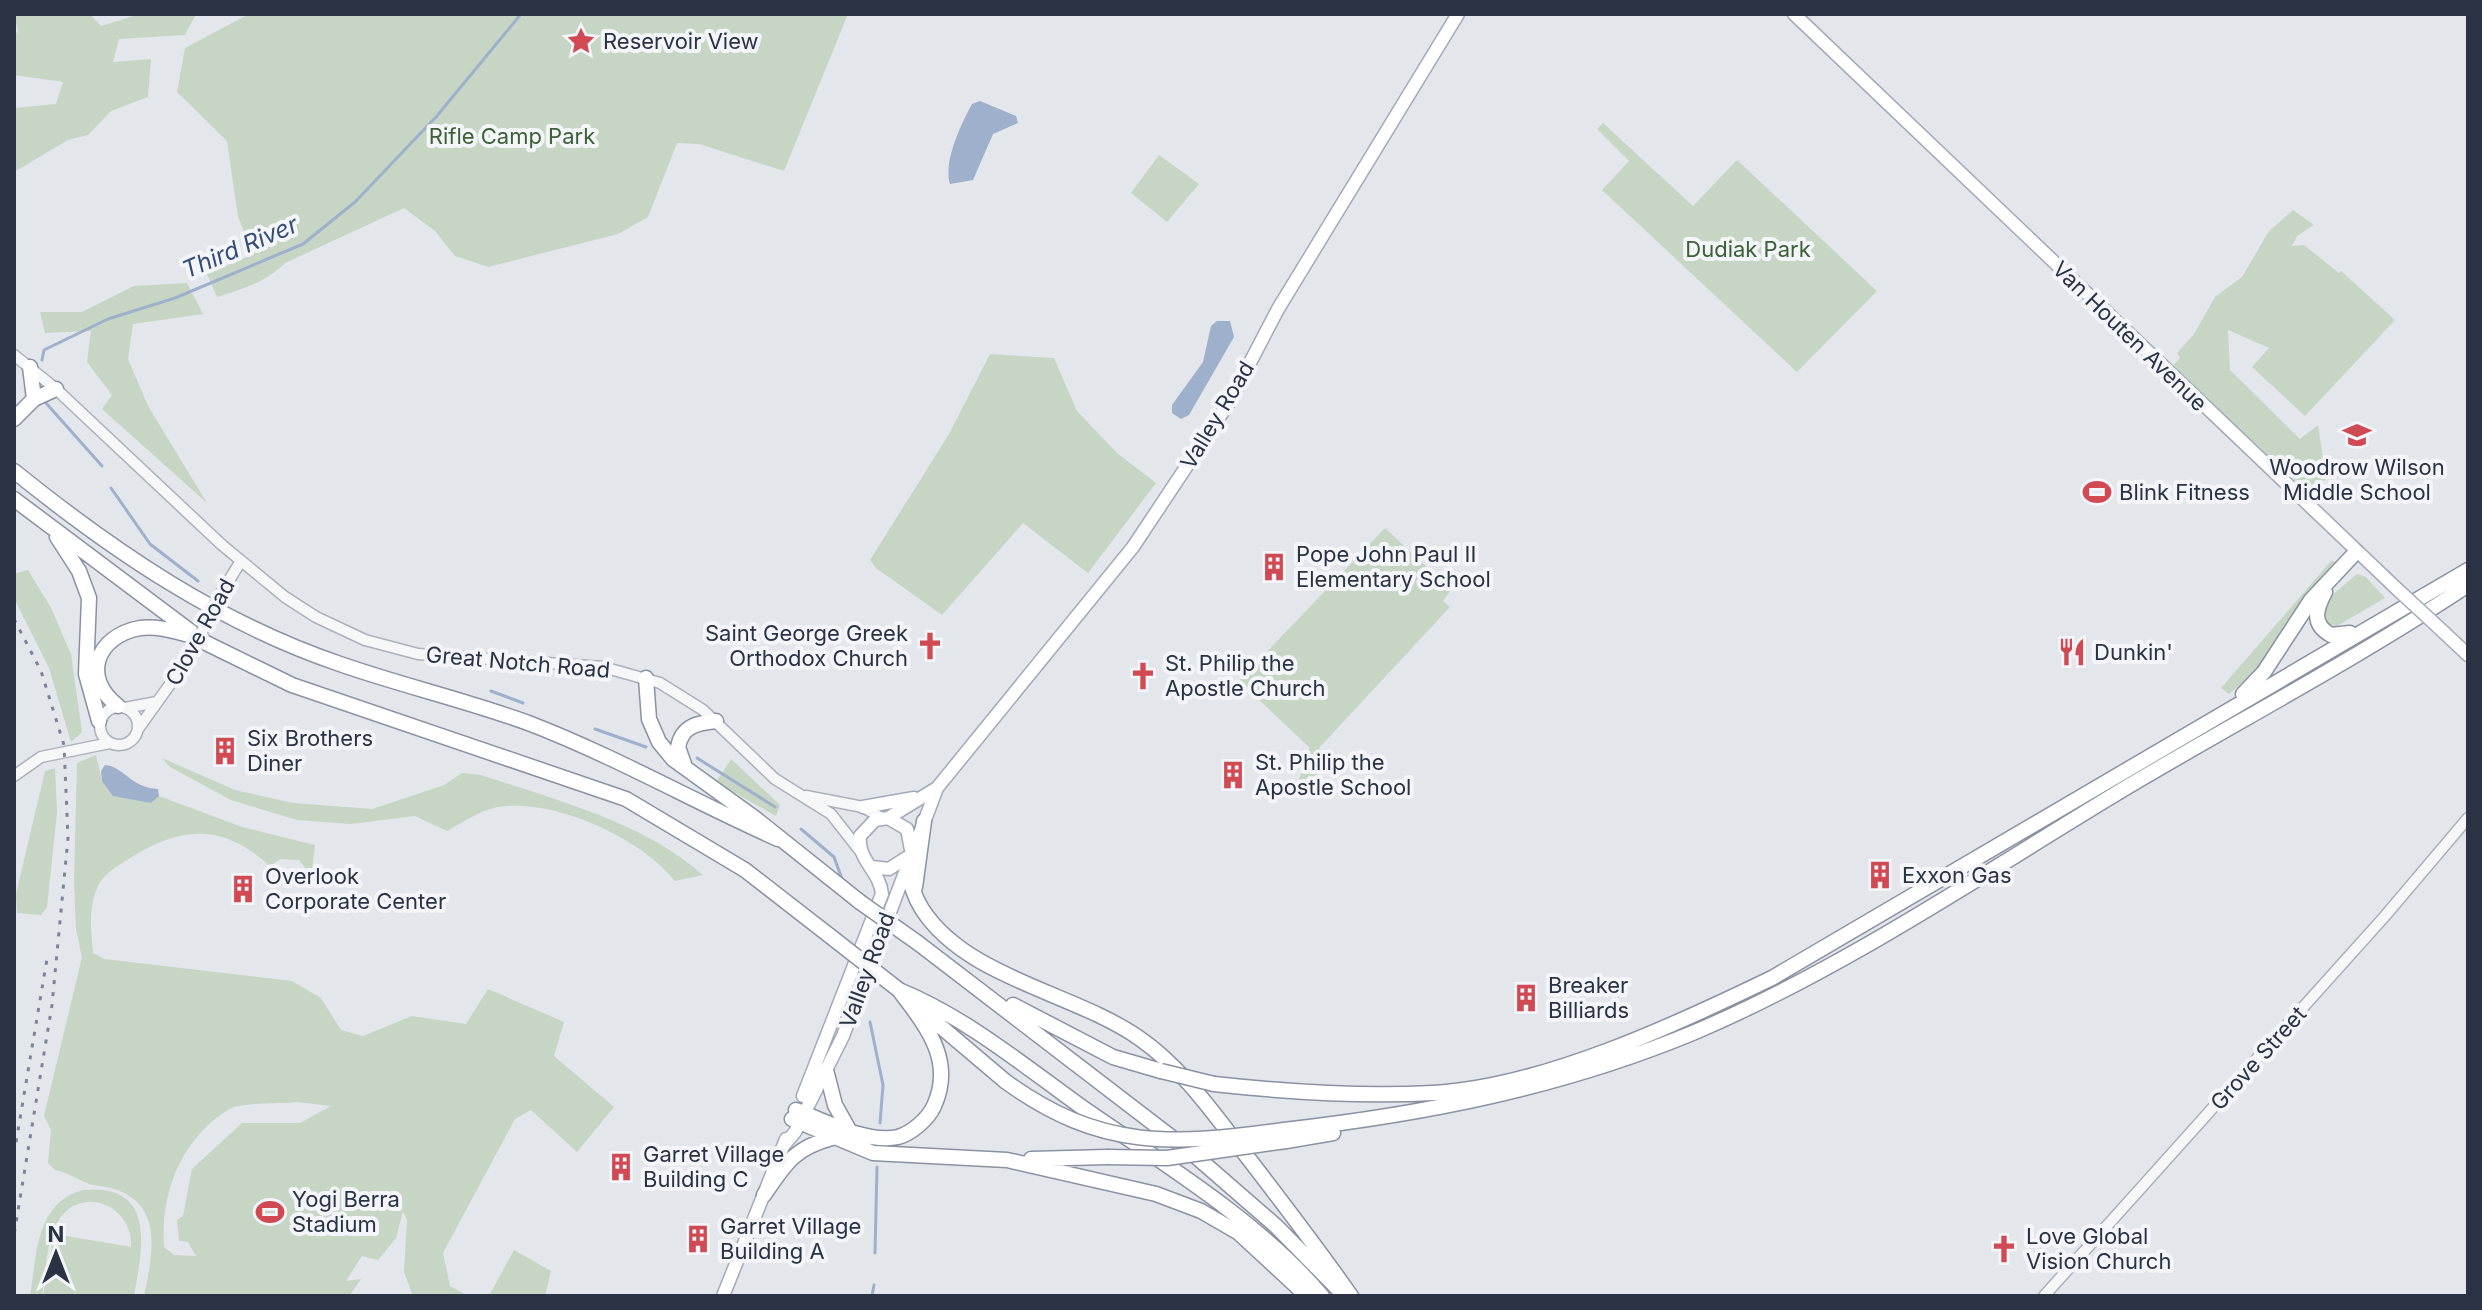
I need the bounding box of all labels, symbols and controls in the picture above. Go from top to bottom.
place icon: Reservoir View [566,26,596,56]
place label: Reservoir View [603,28,759,54]
park label: Rifle Camp Park [429,123,595,149]
water label: Third River [178,209,303,284]
park label: Dudiak Park [1685,236,1811,262]
street label: Van Houten Avenue [2047,256,2213,416]
street label: Valley Road [1175,356,1259,474]
school or university icon: Woodrow Wilson Middle School [2342,420,2372,450]
place label: Woodrow Wilson Middle School [2269,454,2445,505]
sports icon: Blink Fitness [2082,477,2112,507]
place label: Blink Fitness [2119,479,2250,505]
place label: Pope John Paul II Elementary School [1296,541,1491,592]
building icon: Pope John Paul II Elementary School [1259,552,1289,582]
street label: Clove Road [160,574,240,690]
place label: Saint George Greek Orthodox Church [705,620,908,671]
church icon: Saint George Greek Orthodox Church [915,631,945,661]
restaurant icon: Dunkin' [2057,637,2087,667]
place label: Dunkin' [2094,639,2173,665]
street label: Great Notch Road [425,641,611,683]
place label: St. Philip the Apostle Church [1165,650,1326,701]
church icon: St. Philip the Apostle Church [1128,661,1158,691]
place label: Six Brothers Diner [247,725,373,776]
building icon: Six Brothers Diner [210,736,240,766]
place label: St. Philip the Apostle School [1255,749,1411,800]
building icon: St. Philip the Apostle School [1218,760,1248,790]
building icon: Exxon Gas [1865,860,1895,890]
place label: Exxon Gas [1902,862,2012,888]
place label: Overlook Corporate Center [265,863,446,914]
building icon: Overlook Corporate Center [228,874,258,904]
street label: Valley Road [834,909,900,1031]
place label: Breaker Billiards [1548,972,1629,1023]
building icon: Breaker Billiards [1511,983,1541,1013]
street label: Grove Street [2205,1001,2311,1115]
place label: Garret Village Building C [643,1141,784,1192]
building icon: Garret Village Building C [606,1152,636,1182]
place label: Yogi Berra Stadium [292,1186,400,1237]
sports icon: Yogi Berra Stadium [255,1197,285,1227]
place label: Garret Village Building A [720,1213,861,1264]
north arrow [16,1214,96,1294]
text: N [48,1221,64,1247]
place label: Love Global Vision Church [2026,1223,2171,1274]
building icon: Garret Village Building A [683,1224,713,1254]
church icon: Love Global Vision Church [1989,1234,2019,1264]

